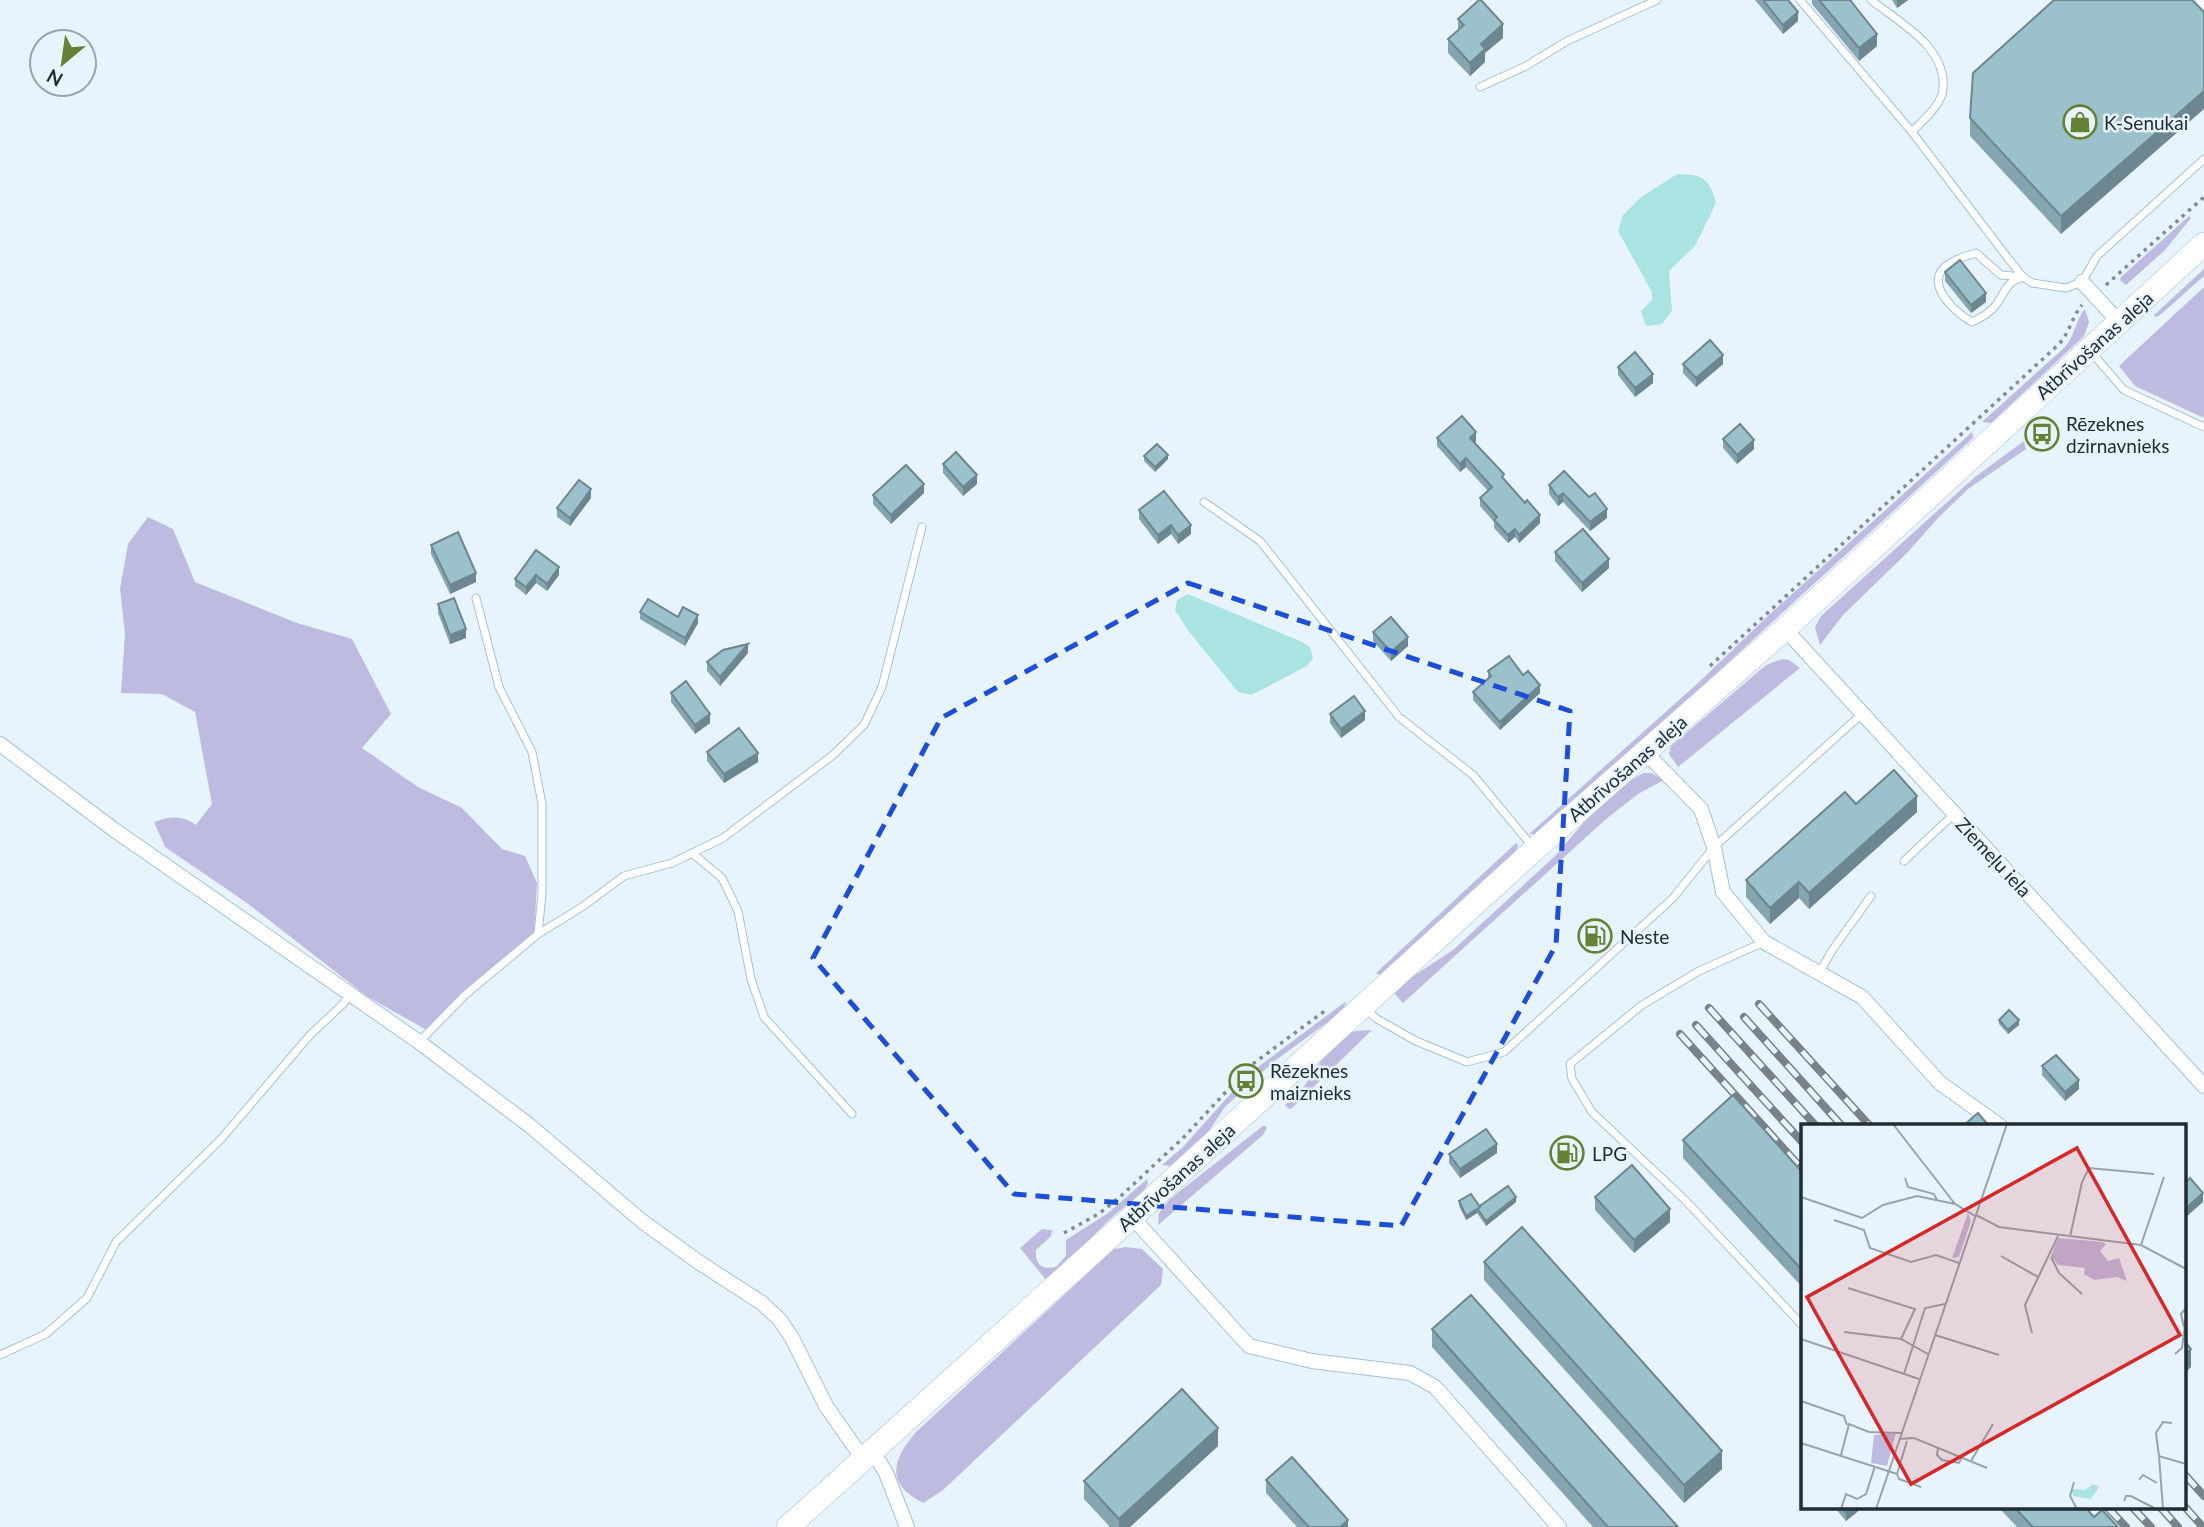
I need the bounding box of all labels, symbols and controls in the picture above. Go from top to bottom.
north arrow [28,28,98,98]
text: N [43,65,66,92]
shop icon: K-Senukai [2061,103,2099,141]
place label: K-Senukai [2104,111,2188,134]
street label: Atbrīvošanas aleja [2030,286,2158,404]
place label: Rēzeknes dzirnavnieks [2066,412,2169,457]
bus stop icon: Rēzeknes dzirnavnieks [2023,415,2061,453]
street label: Atbrīvošanas aleja [1563,710,1691,826]
street label: Ziemeļu iela [1951,813,2037,901]
fuel station icon: Neste [1576,917,1614,955]
place label: Neste [1620,925,1669,948]
place label: Rēzeknes maiznieks [1270,1059,1351,1104]
bus stop icon: Rēzeknes maiznieks [1227,1062,1265,1100]
street label: Atbrīvošanas aleja [1112,1118,1240,1236]
inset map [1801,1124,2186,1510]
fuel station icon: LPG [1548,1134,1586,1172]
place label: LPG [1592,1142,1627,1165]

